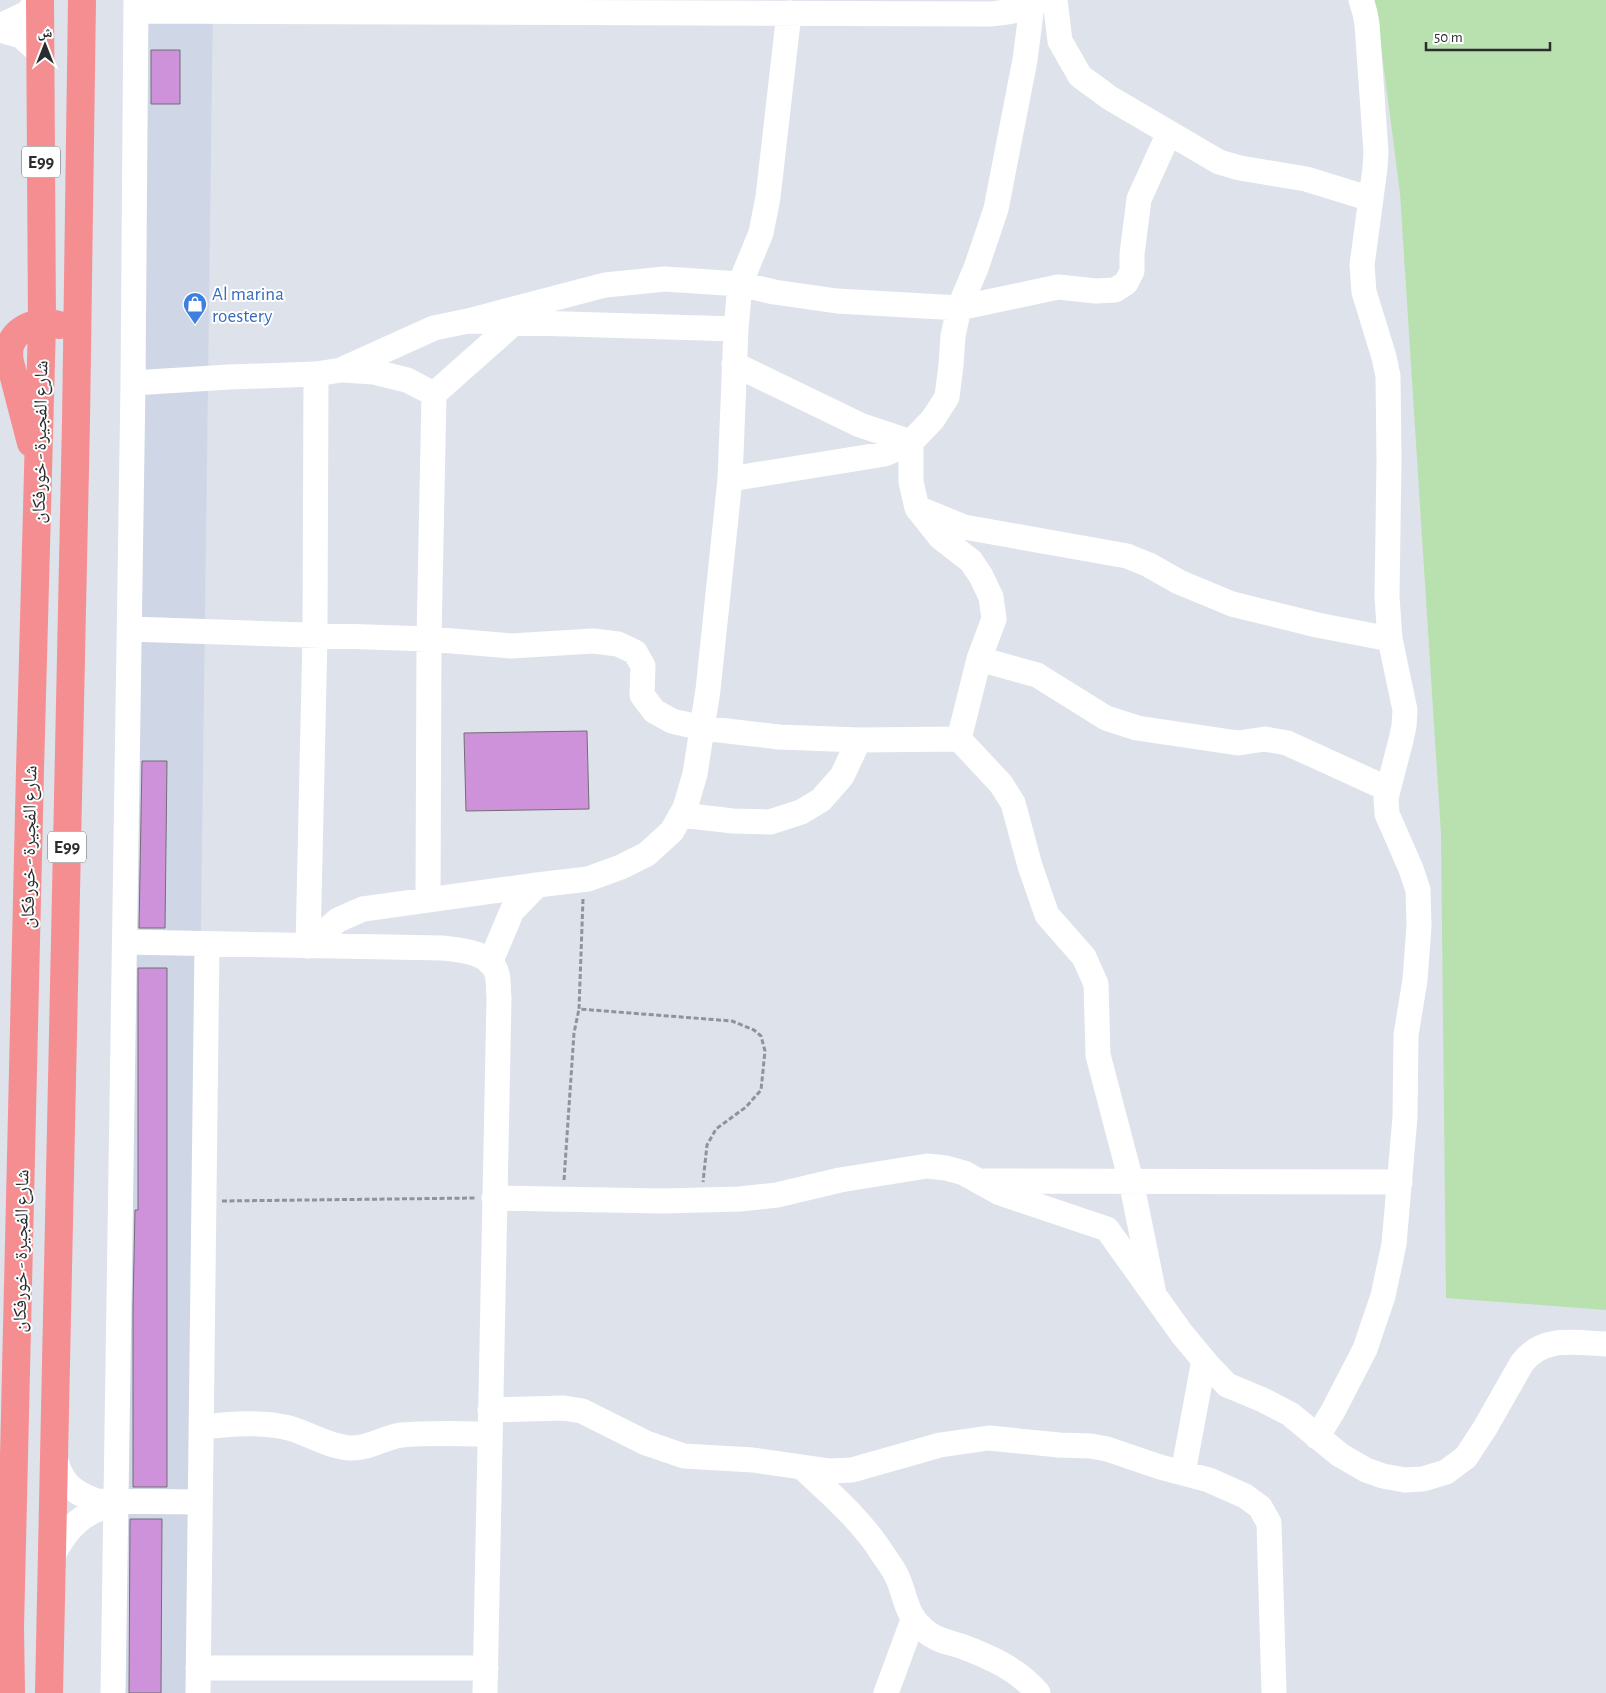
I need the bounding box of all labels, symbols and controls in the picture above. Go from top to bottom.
north arrow [20,20,70,70]
scale bar [1426,20,1550,52]
text: ش [38,26,53,41]
text: 50 m [1434,30,1463,45]
road number: E99 [22,146,60,178]
place label: Al marina roestery [212,285,284,326]
shop icon: Al marina roestery [182,291,208,325]
street label: شارع الفجيرة - خورفكان [30,360,52,524]
street label: شارع الفجيرة - خورفكان [19,765,41,929]
road number: E99 [48,832,86,862]
street label: شارع الفجيرة - خورفكان [11,1169,33,1333]

